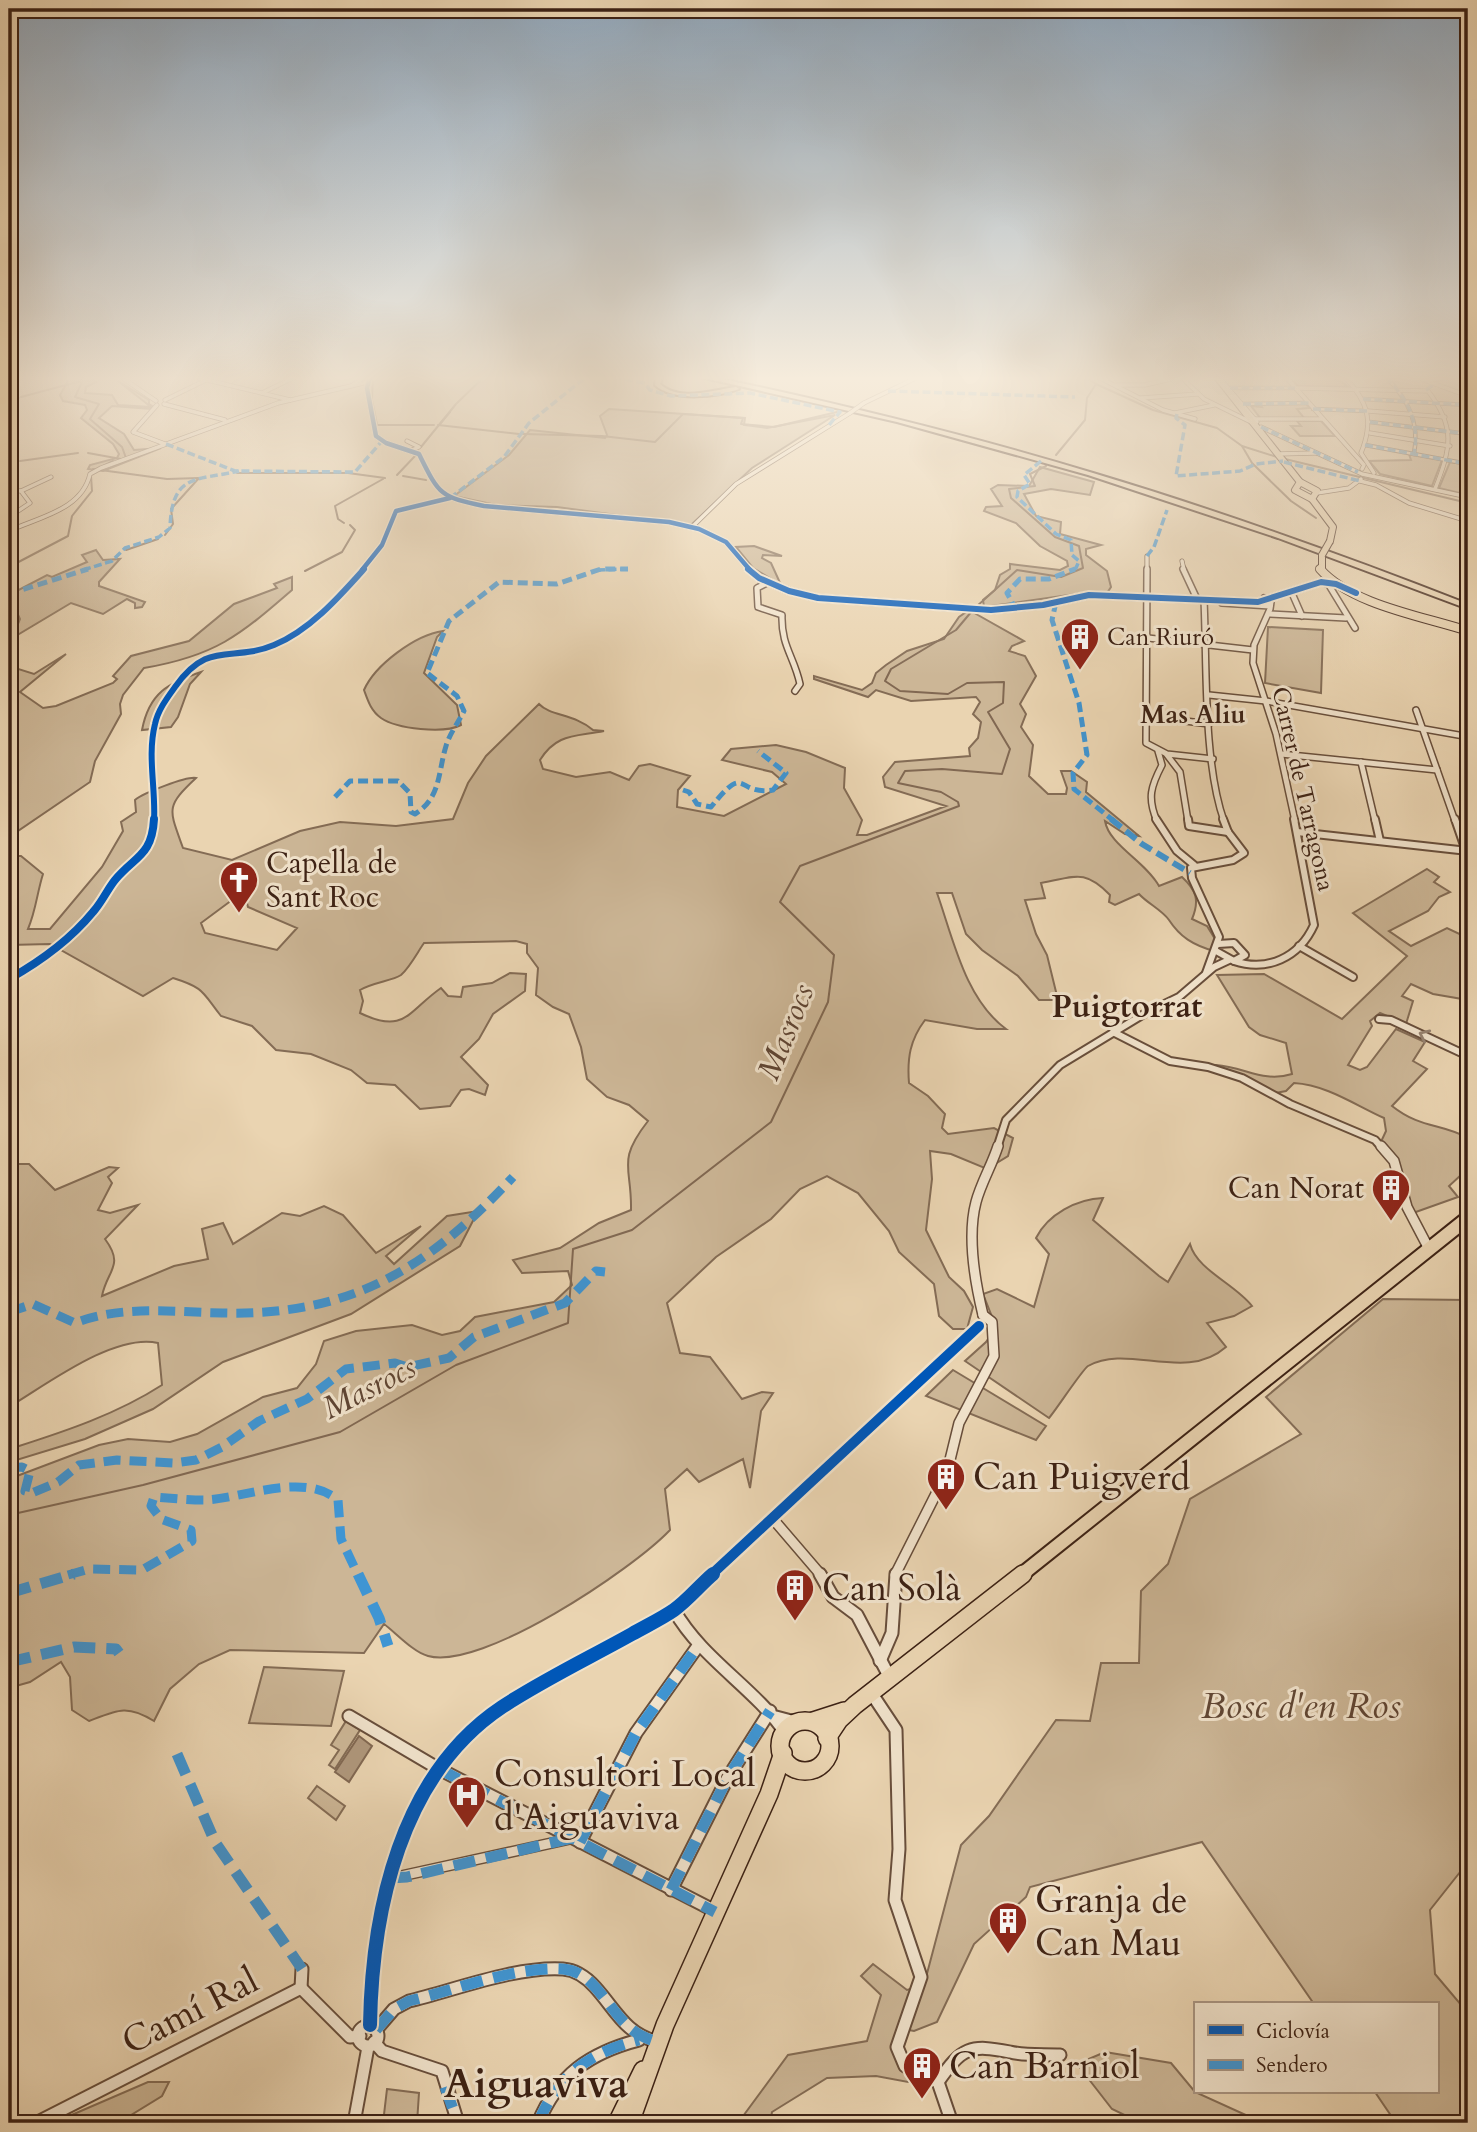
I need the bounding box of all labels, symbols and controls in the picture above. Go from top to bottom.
building icon: Can Riuró [1059,616,1101,671]
place label: Can Riuró [1107,621,1214,654]
street label: Carrer de Tarragona [1263,684,1343,895]
district label: Mas Aliu [1140,697,1246,732]
place label: Capella de Sant Roc [266,843,397,918]
church icon: Capella de Sant Roc [218,859,260,914]
water label: Masrocs [747,977,825,1087]
district label: Puigtorrat [1052,985,1202,1029]
one-way arrow [1419,1030,1431,1044]
building icon: Can Norat [1370,1167,1412,1222]
place label: Can Norat [1228,1168,1365,1209]
water label: Masrocs [314,1346,424,1430]
place label: Can Puigverd [973,1452,1191,1502]
building icon: Can Puigverd [925,1456,967,1511]
place label: Can Solà [822,1563,961,1613]
building icon: Can Solà [774,1567,816,1622]
park label: Bosc d'en Ros [1201,1681,1401,1731]
place label: Consultori Local d'Aiguaviva [494,1749,756,1842]
hospital icon: Consultori Local d'Aiguaviva [446,1774,488,1829]
place label: Granja de Can Mau [1035,1875,1188,1968]
building icon: Granja de Can Mau [987,1900,1029,1955]
street label: Camí Ral [113,1955,267,2067]
legend [1194,2002,1438,2094]
text: Ciclovía [1256,2017,1330,2046]
place label: Can Barniol [949,2041,1140,2091]
building icon: Can Barniol [901,2045,943,2100]
text: Sendero [1256,2051,1328,2080]
district label: Aiguaviva [444,2057,628,2112]

